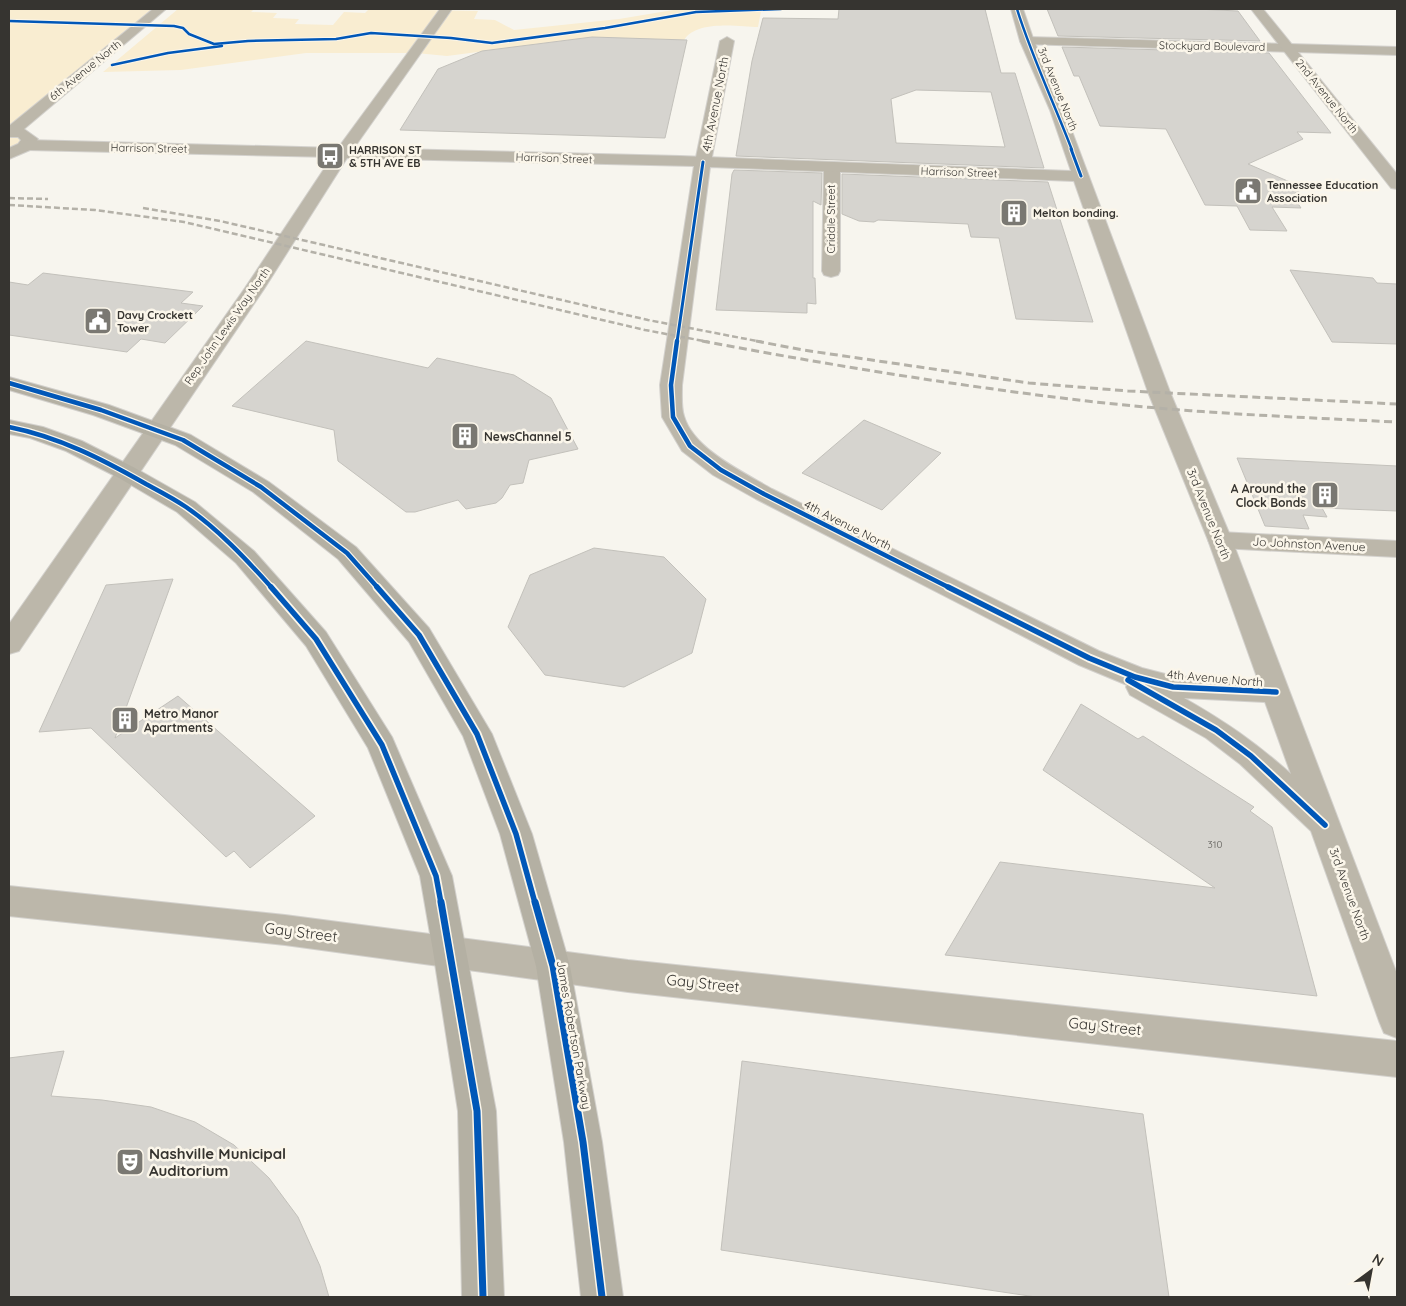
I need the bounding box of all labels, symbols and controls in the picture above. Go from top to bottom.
street label: 6th Avenue North [46,37,124,103]
street label: Stockyard Boulevard [1159,38,1265,54]
street label: 3rd Avenue North [1035,45,1081,133]
street label: 4th Avenue North [698,55,732,153]
street label: 2nd Avenue North [1293,56,1361,136]
street label: Harrison Street [111,140,188,156]
bus stop icon: HARRISON ST & 5TH AVE EB [315,141,345,171]
place label: HARRISON ST & 5TH AVE EB [349,143,422,170]
street label: Harrison Street [515,150,593,166]
street label: Harrison Street [920,164,998,180]
public building icon: Tennessee Education Association [1233,176,1263,206]
place label: Tennessee Education Association [1267,178,1378,205]
street label: Criddle Street [824,184,838,253]
building icon: Melton bonding. [999,198,1029,228]
place label: Melton bonding. [1033,206,1119,220]
street label: Rep. John Lewis Way North [181,265,273,387]
public building icon: Davy Crockett Tower [83,306,113,336]
place label: Davy Crockett Tower [117,308,193,335]
building icon: NewsChannel 5 [450,421,480,451]
place label: NewsChannel 5 [484,429,572,444]
street label: 3rd Avenue North [1184,466,1234,562]
building icon: A Around the Clock Bonds [1310,480,1340,510]
place label: A Around the Clock Bonds [1231,481,1306,510]
street label: 4th Avenue North [802,496,894,554]
street label: Jo Johnston Avenue [1252,534,1366,554]
street label: 4th Avenue North [1166,666,1264,690]
building icon: Metro Manor Apartments [110,705,140,735]
place label: Metro Manor Apartments [144,706,219,735]
house number: 310 [1208,838,1222,851]
street label: 3rd Avenue North [1326,846,1374,942]
street label: Gay Street [263,918,339,946]
street label: James Robertson Parkway [554,960,594,1110]
street label: Gay Street [666,970,740,996]
street label: Gay Street [1068,1013,1142,1039]
place label: Nashville Municipal Auditorium [149,1144,286,1180]
theatre icon: Nashville Municipal Auditorium [115,1147,145,1177]
north arrow [1346,1246,1396,1296]
text: N [1369,1250,1387,1270]

